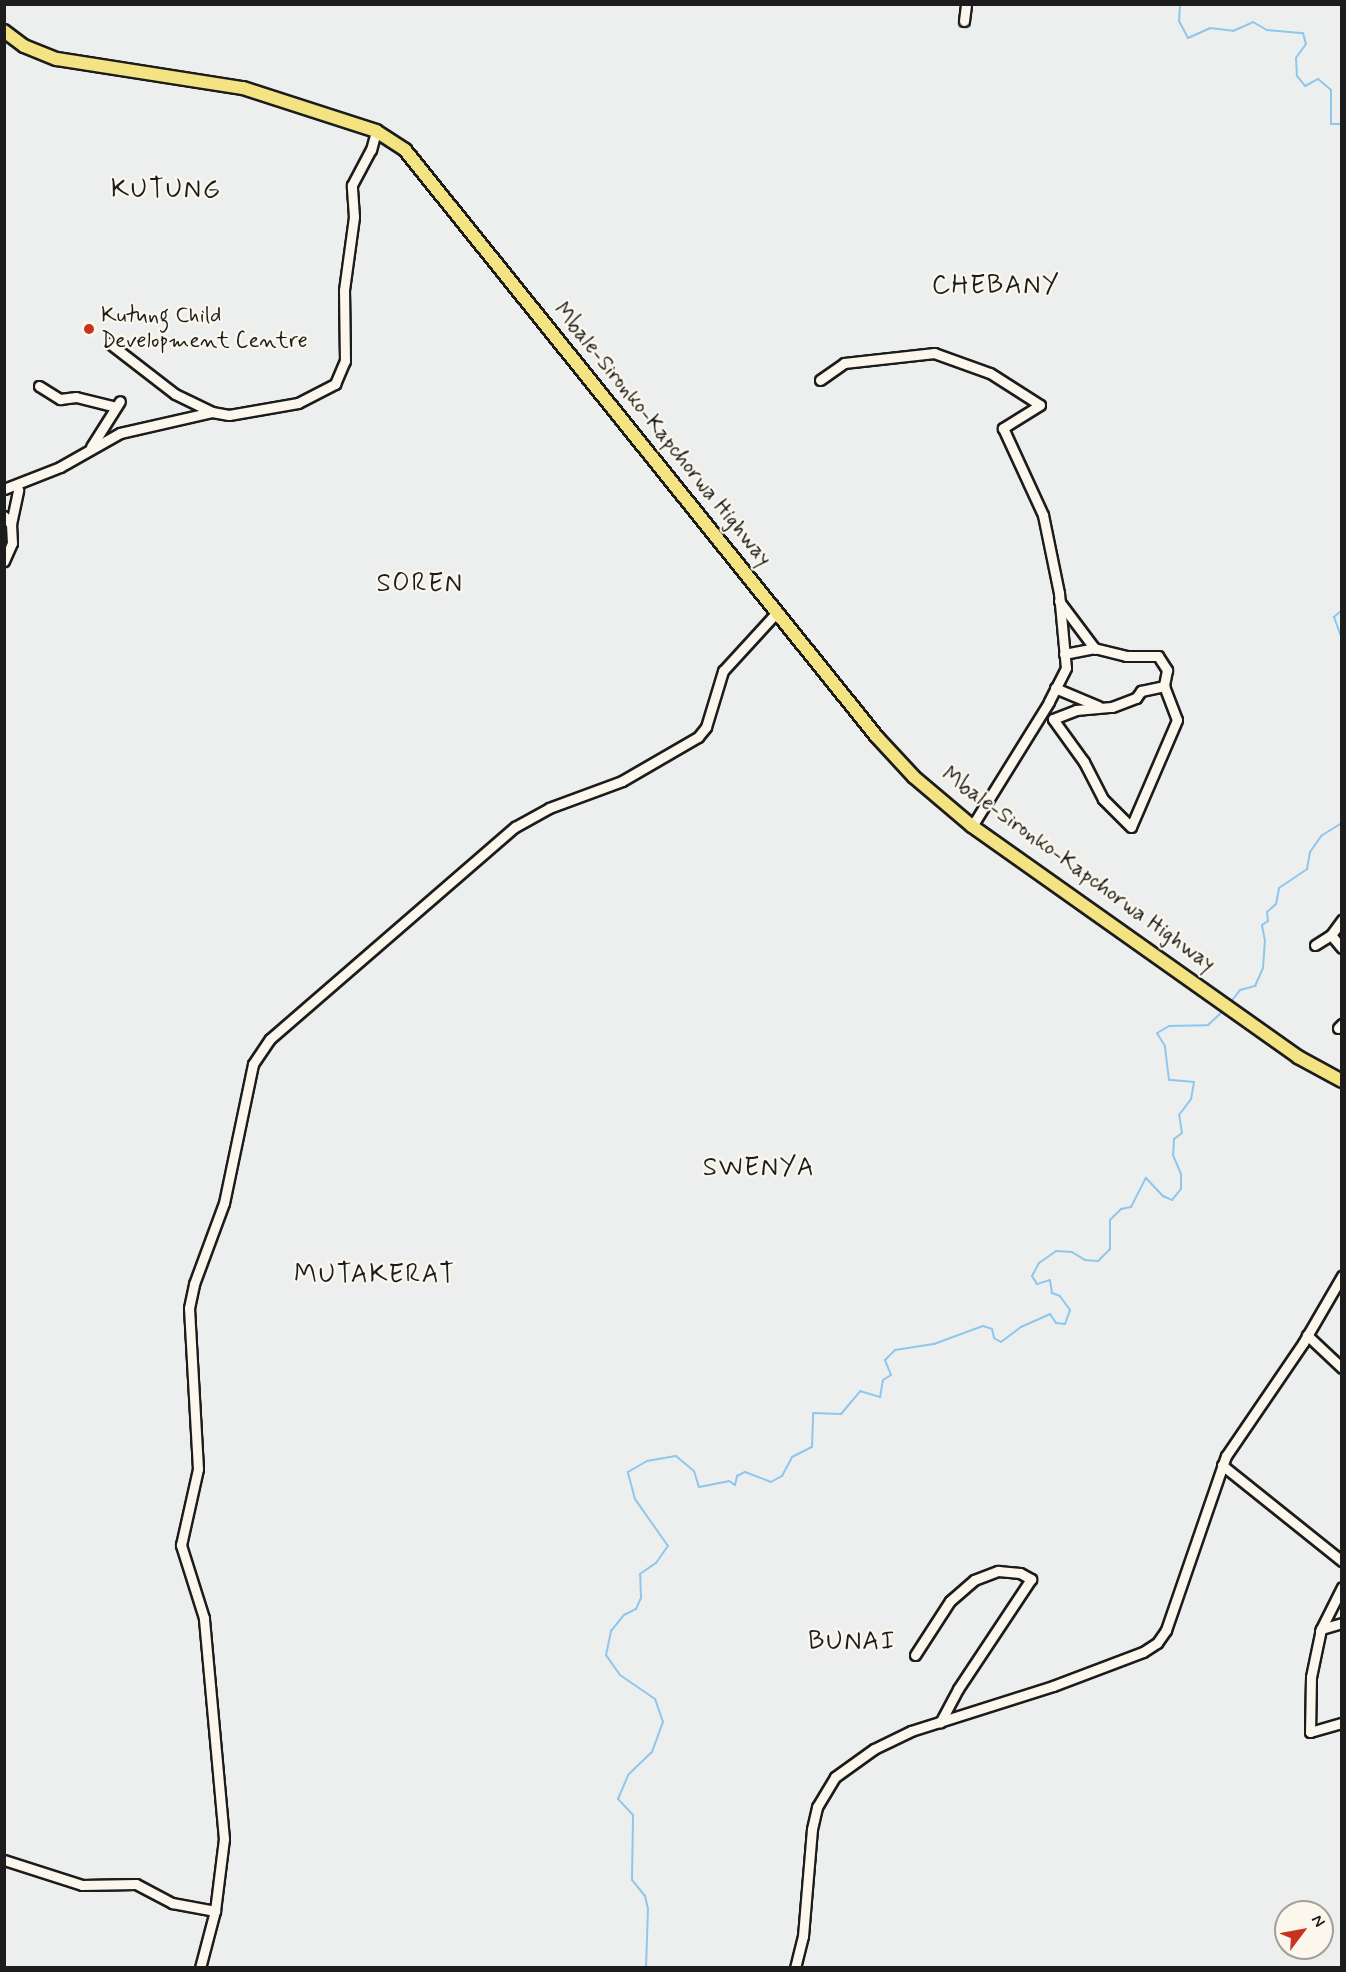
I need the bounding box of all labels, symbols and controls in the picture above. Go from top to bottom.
district label: KUTUNG [110,175,222,207]
district label: CHEBANY [934,271,1058,303]
street label: Mbale-Sironko-Kapchorwa Highway [548,299,776,571]
place label: Kutung Child Development Centre [101,303,304,354]
marker: Kutung Child Development Centre [82,322,96,336]
district label: SOREN [375,569,465,601]
street label: Mbale-Sironko-Kapchorwa Highway [937,762,1219,978]
district label: SWENYA [704,1153,814,1185]
district label: MUTAKERAT [293,1260,457,1292]
district label: BUNAI [811,1627,893,1659]
north arrow [1274,1900,1334,1960]
text: N [1306,1911,1330,1931]

